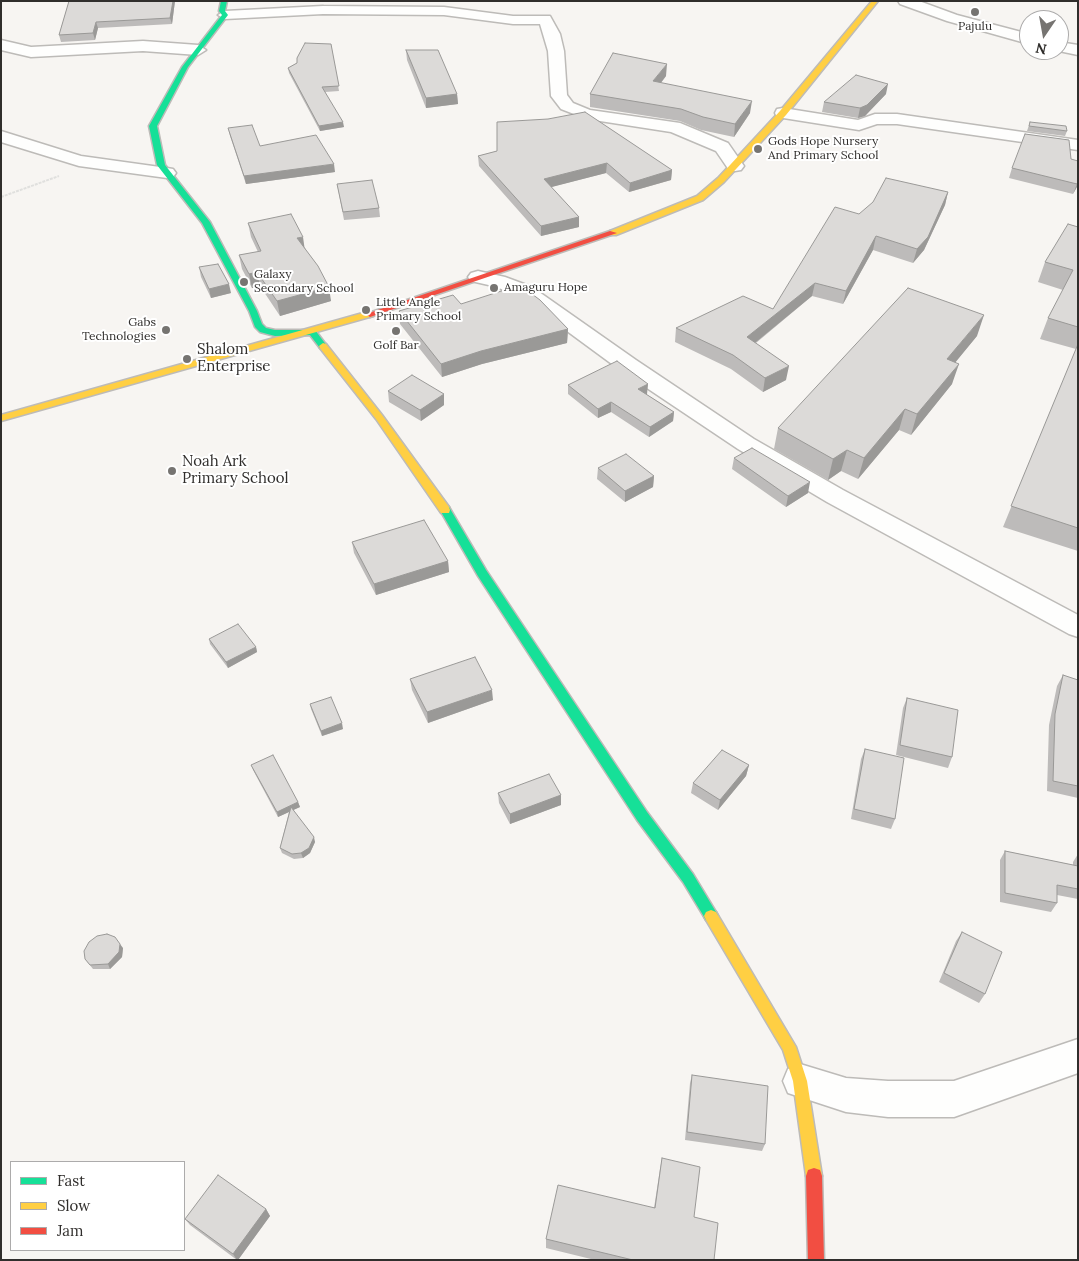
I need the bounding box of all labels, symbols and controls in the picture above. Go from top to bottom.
marker: Pajulu [969,6,981,18]
north arrow [1019,10,1069,60]
place label: Pajulu [958,20,992,34]
text: N [1034,39,1048,59]
place label: Gods Hope Nursery And Primary School [768,135,878,163]
marker: Gods Hope Nursery And Primary School [752,143,764,155]
place label: Galaxy Secondary School [254,268,354,296]
marker: Galaxy Secondary School [238,276,250,288]
place label: Amaguru Hope [504,281,588,295]
marker: Amaguru Hope [488,282,500,294]
place label: Little Angle Primary School [376,296,461,324]
marker: Little Angle Primary School [360,304,372,316]
place label: Gabs Technologies [82,316,156,344]
marker: Gabs Technologies [160,324,172,336]
marker: Golf Bar [390,325,402,337]
place label: Golf Bar [373,339,419,353]
place label: Shalom Enterprise [197,341,270,376]
marker: Shalom Enterprise [181,353,193,365]
place label: Noah Ark Primary School [182,453,289,488]
marker: Noah Ark Primary School [166,465,178,477]
legend [10,1161,185,1251]
text: Fast [57,1171,85,1190]
text: Slow [57,1196,90,1215]
text: Jam [57,1221,84,1240]

